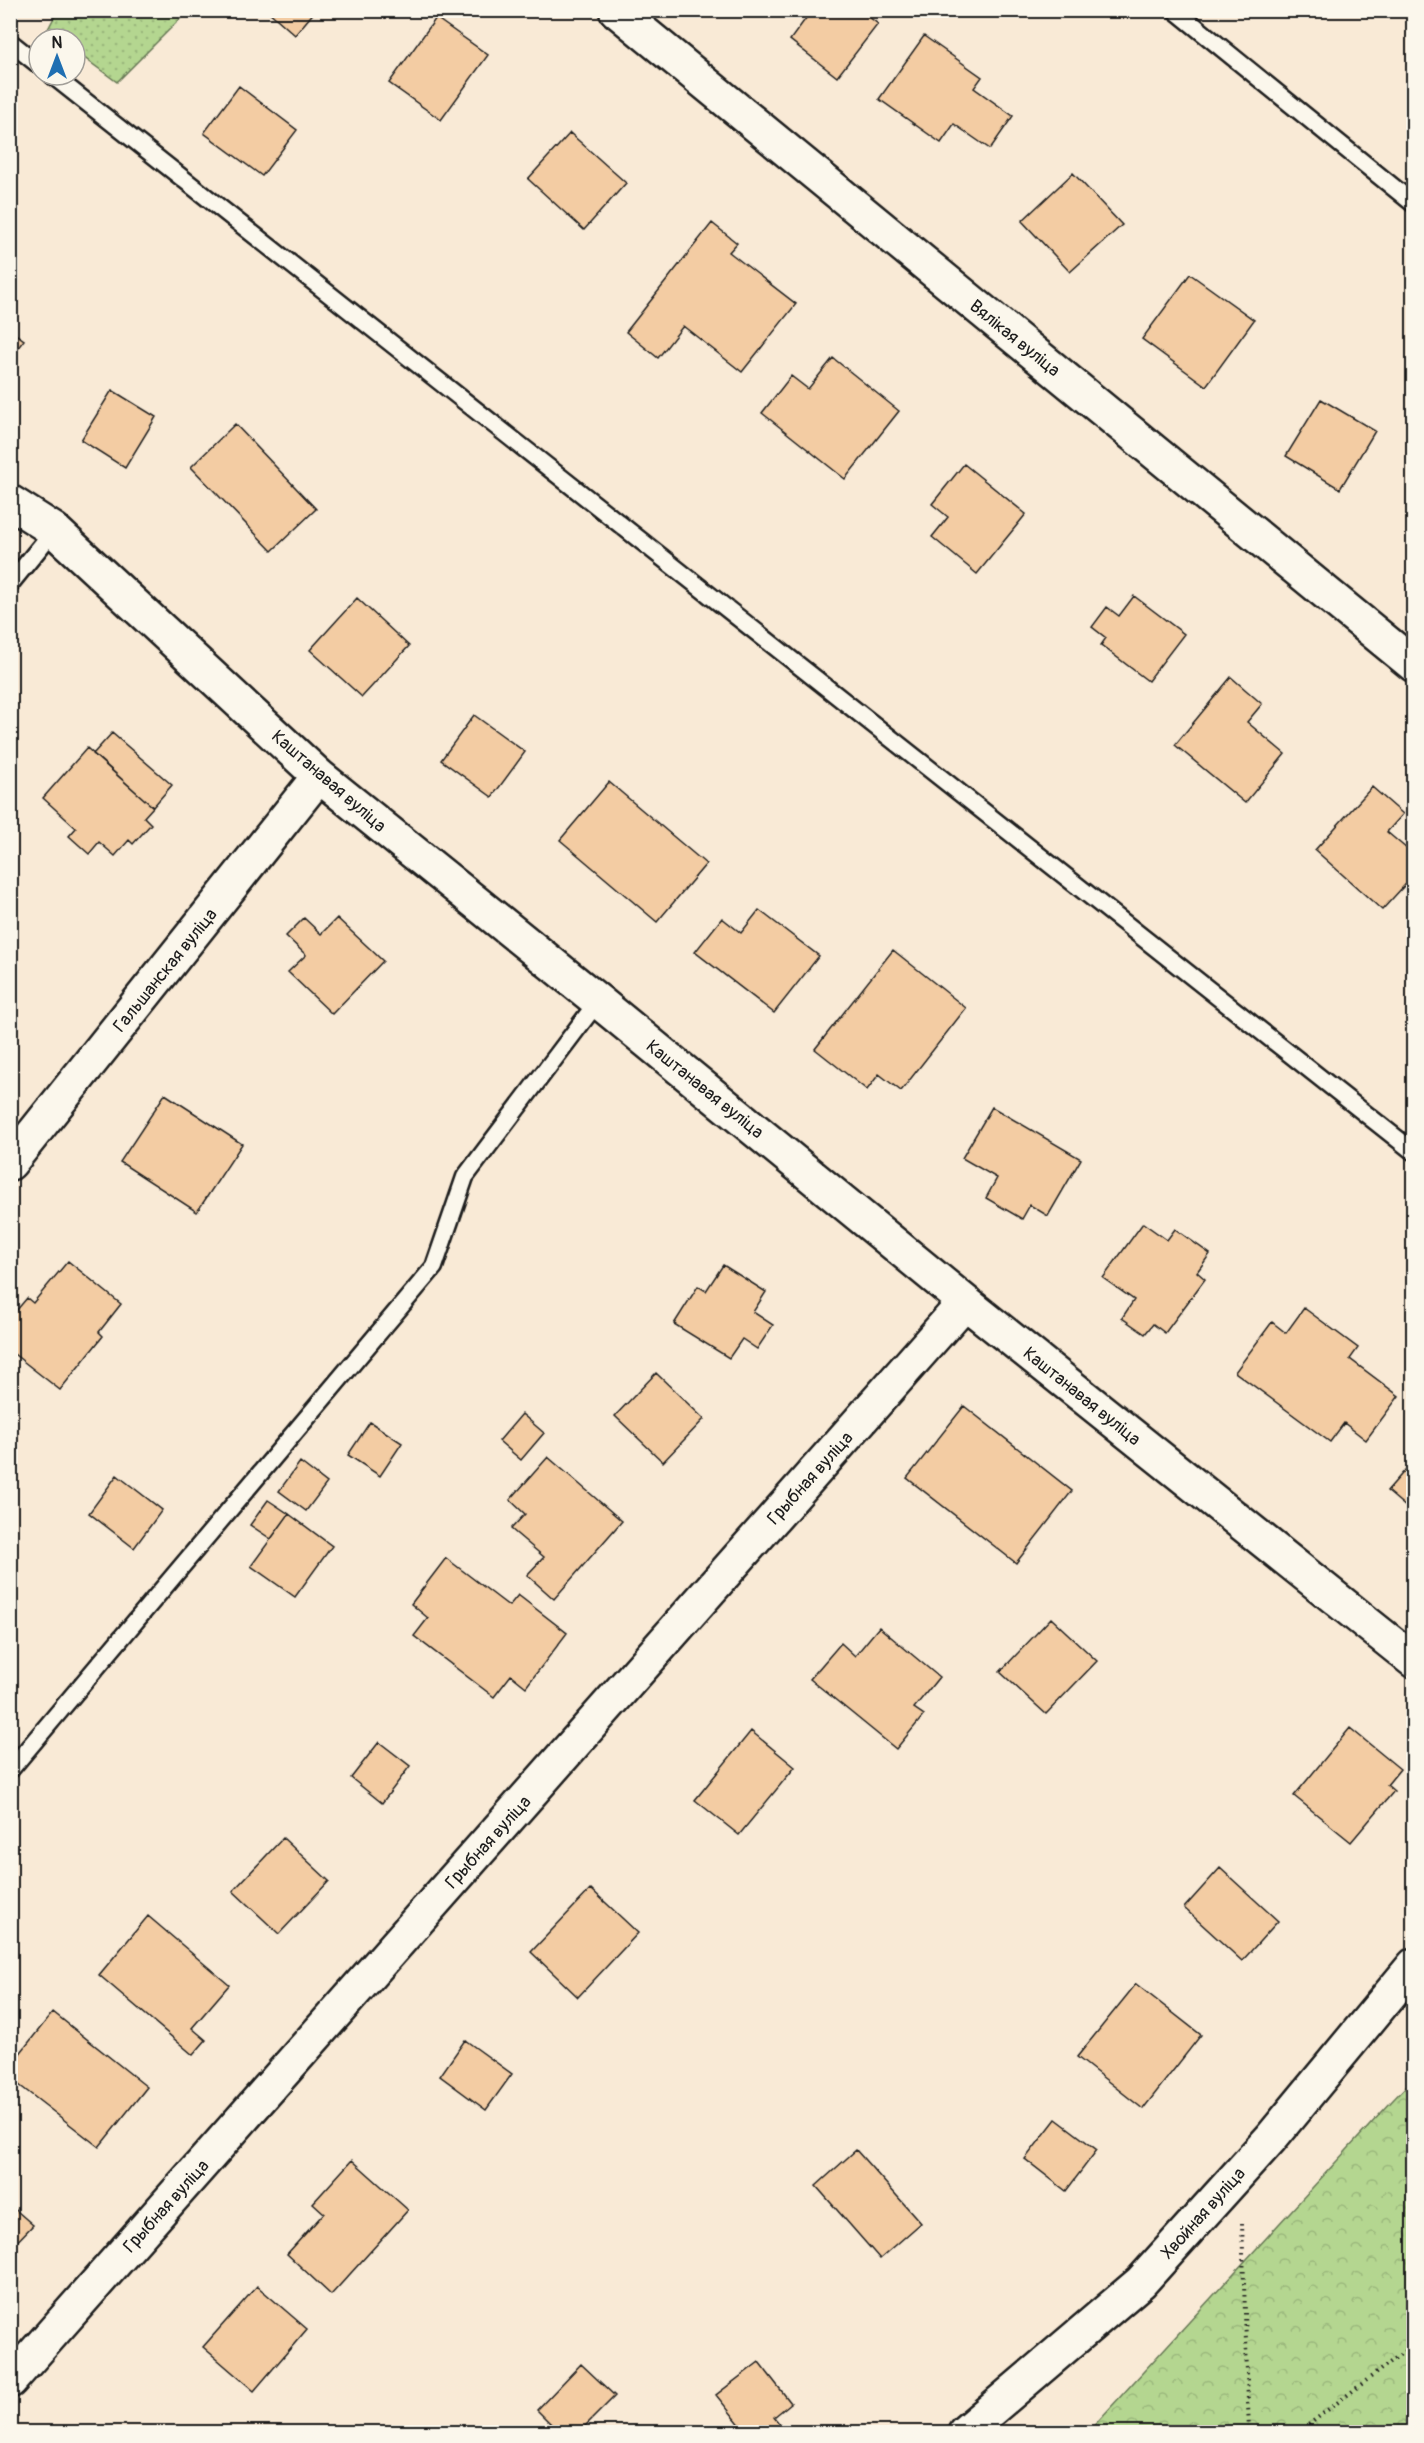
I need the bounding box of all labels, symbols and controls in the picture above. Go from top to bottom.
north arrow [27,27,87,87]
text: N [52,33,63,53]
street label: Вялікая вуліца [965,295,1065,382]
street label: Каштанавая вуліца [267,725,391,838]
street label: Гальшанская вуліца [108,904,222,1037]
street label: Каштанавая вуліца [641,1035,768,1144]
street label: Каштанавая вуліца [1018,1342,1145,1451]
street label: Грыбная вуліца [762,1427,858,1530]
street label: Грыбная вуліца [440,1791,536,1894]
street label: Грыбная вуліца [118,2155,214,2258]
street label: Хвойная вуліца [1156,2163,1251,2264]

